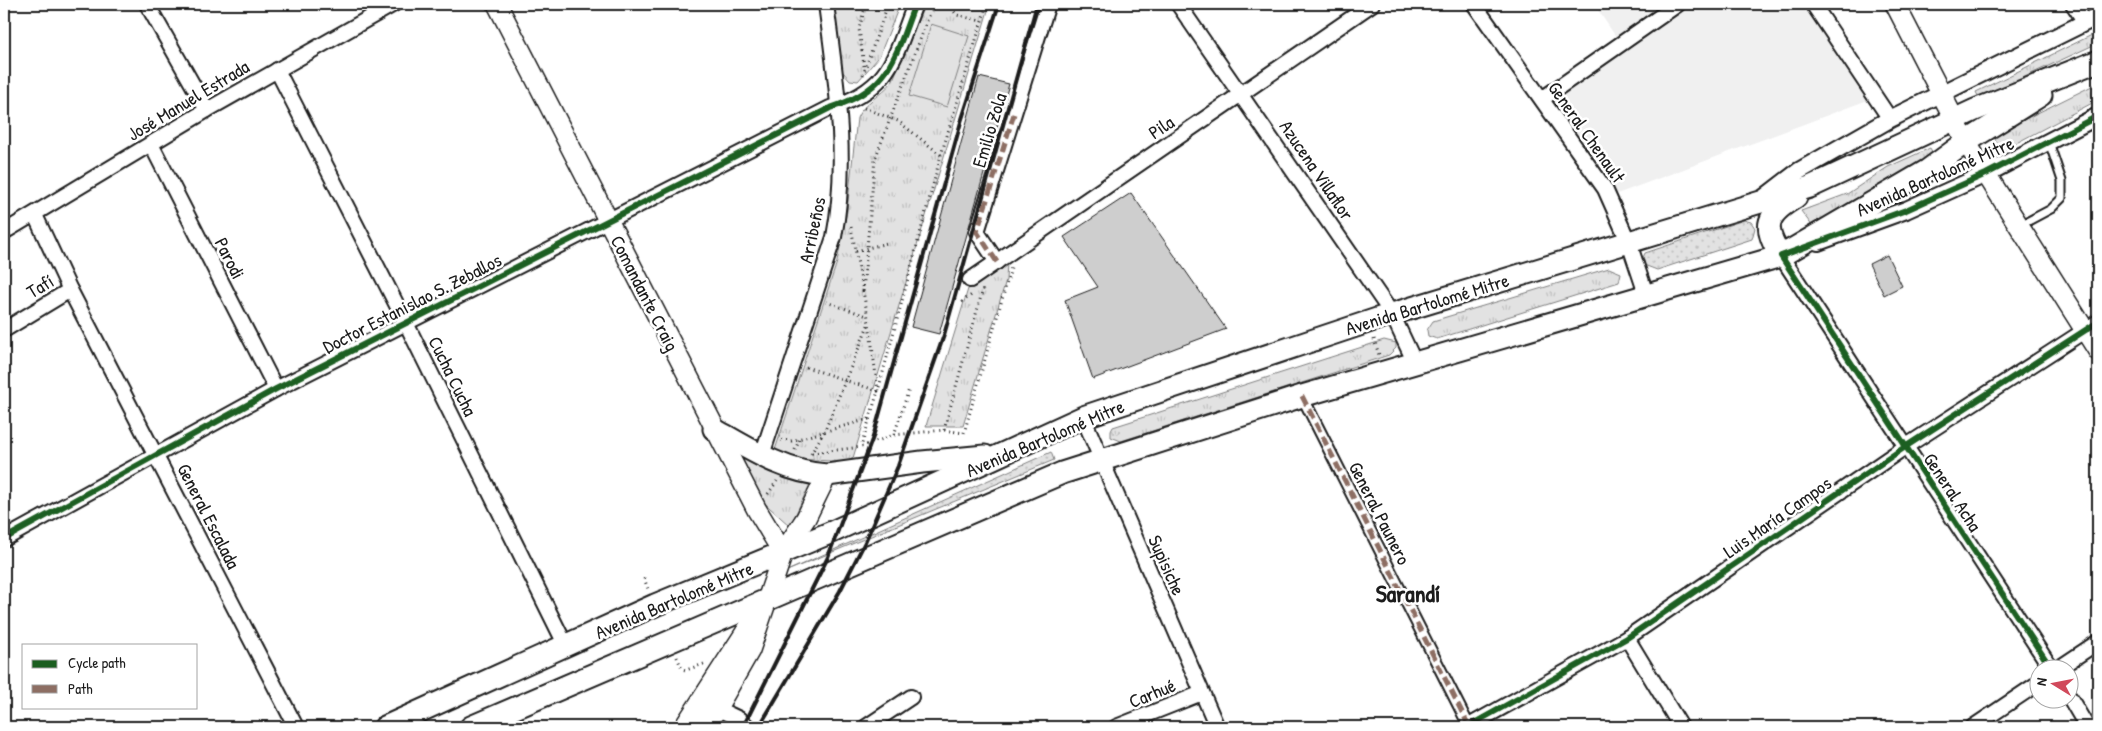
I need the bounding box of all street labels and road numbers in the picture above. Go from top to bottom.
street label: José Manuel Estrada [122,53,254,147]
street label: General Chenault [1542,76,1632,188]
street label: Emilio Zola [965,89,1013,170]
street label: Pila [1143,109,1179,145]
street label: Azucena Villaflor [1274,115,1360,226]
street label: Avenida Bartolomé Mitre [1852,129,2018,222]
street label: Arribeños [792,194,832,266]
street label: Comandante Craig [605,231,685,355]
street label: Parodi [209,233,251,283]
street label: Doctor Estanislao S. Zeballos [318,247,506,359]
street label: Avenida Bartolomé Mitre [1342,267,1512,341]
street label: Tafí [22,268,58,304]
street label: Cucha Cucha [422,332,484,421]
street label: Avenida Bartolomé Mitre [962,393,1129,483]
street label: General Acha [1918,448,1988,537]
street label: General Paunero [1343,457,1417,569]
street label: General Escalada [171,459,247,574]
street label: Luis María Campos [1718,470,1836,564]
street label: Supisiche [1142,531,1192,600]
street label: Avenida Bartolomé Mitre [591,555,758,645]
street label: Carhué [1125,672,1180,714]

